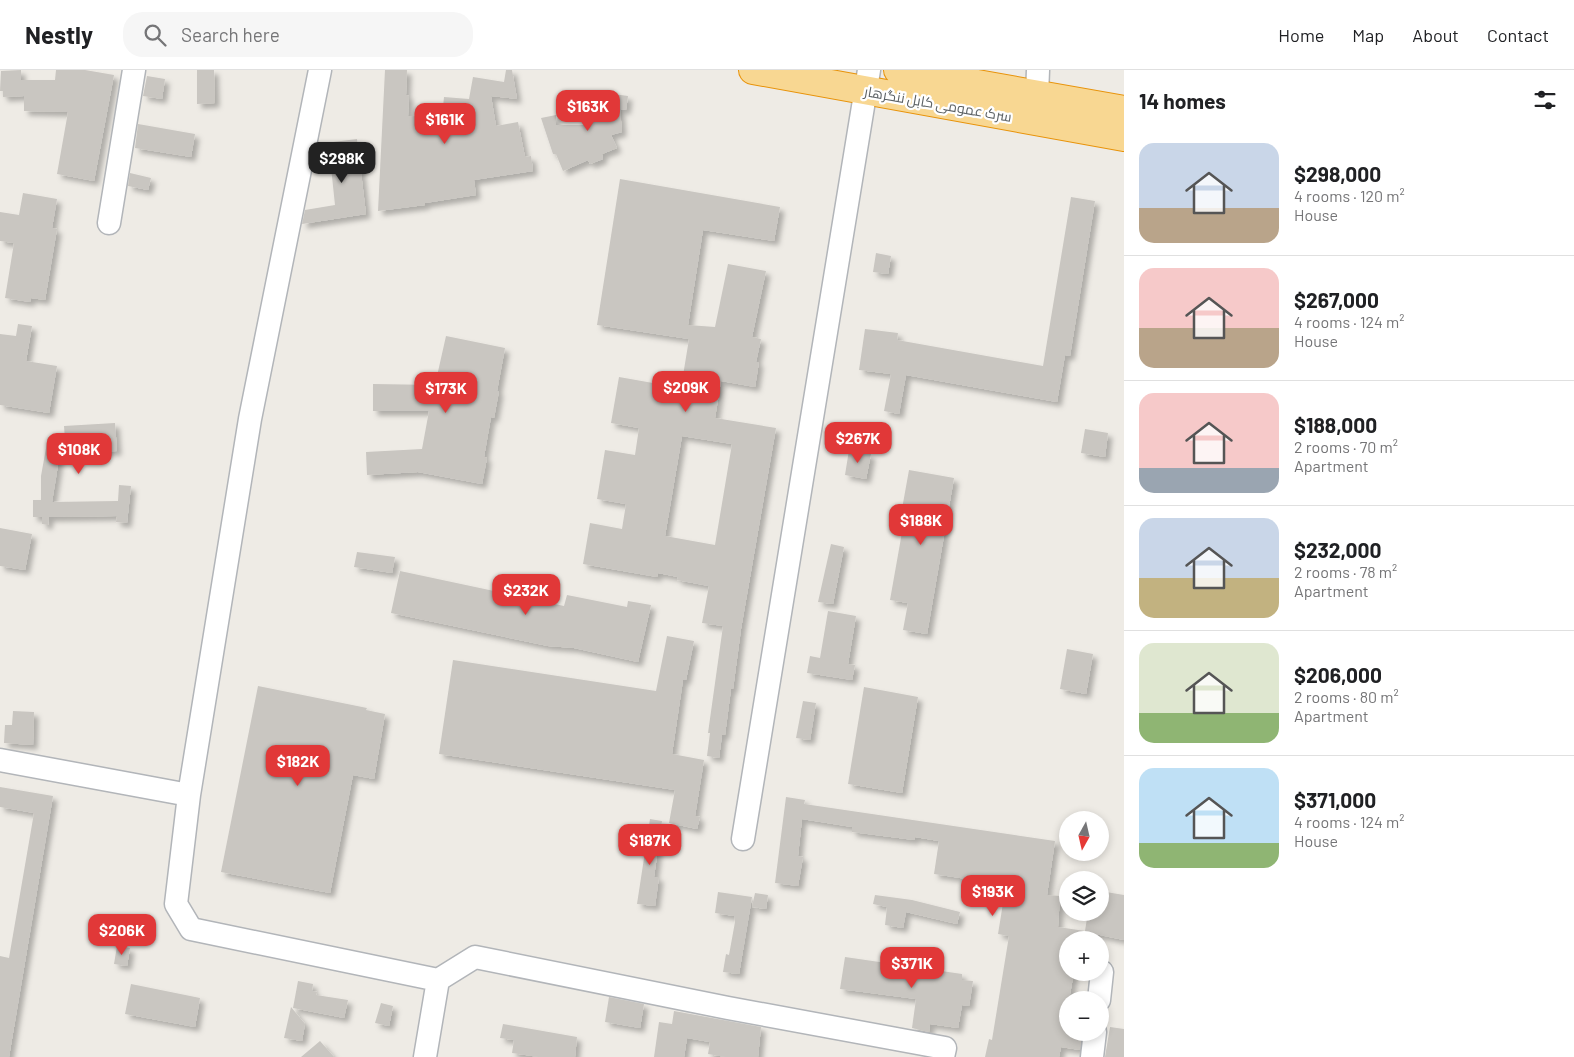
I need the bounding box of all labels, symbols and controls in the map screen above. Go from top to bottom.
search box [123,12,473,57]
text: Nestly [25,20,93,49]
icon: search [141,21,169,49]
text: Search here [181,23,280,46]
text: Home [1278,24,1324,46]
text: Map [1352,24,1384,46]
text: About [1412,24,1459,46]
text: Contact [1487,24,1549,46]
street label: سرک عمومی کابل ننگرهار [862,82,1013,125]
icon: filters [1531,86,1559,114]
text: 14 homes [1139,88,1226,113]
pin: $163K [553,90,623,132]
text: $163K [567,96,609,115]
pin: $161K [410,102,480,145]
text: $161K [426,109,464,128]
pin: $298K [307,142,377,184]
text: $298K [319,148,365,167]
text: $298,000 [1294,161,1381,186]
icon: home [1179,163,1239,223]
text: 4 rooms · 120 m² [1294,186,1405,205]
text: House [1294,205,1338,224]
text: $267,000 [1294,287,1379,312]
icon: home [1179,288,1239,348]
text: 4 rooms · 124 m² [1294,312,1405,331]
text: House [1294,331,1338,350]
pin: $209K [651,370,721,413]
pin: $173K [411,372,481,414]
text: $209K [663,377,709,396]
text: $173K [425,378,467,397]
text: $188,000 [1294,412,1377,437]
icon: home [1179,413,1239,473]
pin: $267K [823,422,893,464]
text: $267K [836,428,880,447]
pin: $108K [44,432,114,475]
text: 2 rooms · 70 m² [1294,437,1398,456]
text: $108K [58,439,100,458]
text: Apartment [1294,456,1369,475]
pin: $188K [886,504,956,546]
text: $188K [900,510,942,529]
text: $232,000 [1294,537,1382,562]
icon: home [1179,538,1239,598]
text: 2 rooms · 78 m² [1294,562,1397,581]
pin: $232K [491,574,561,616]
text: $232K [503,580,549,599]
text: Apartment [1294,581,1369,600]
text: $206,000 [1294,662,1382,687]
icon: home [1179,663,1239,723]
text: 2 rooms · 80 m² [1294,687,1399,706]
text: Apartment [1294,706,1369,725]
pin: $182K [263,744,333,787]
text: $182K [277,751,319,770]
text: $371,000 [1294,787,1376,812]
icon: home [1179,788,1239,848]
north arrow [1059,811,1109,861]
map controls [1059,811,1109,1041]
text: 4 rooms · 124 m² [1294,812,1405,831]
pin: $187K [615,824,685,866]
text: $187K [629,830,671,849]
text: House [1294,831,1338,850]
button: layers [1059,871,1109,921]
pin: $193K [958,874,1028,917]
text: $193K [972,881,1014,900]
pin: $206K [87,914,157,956]
text: $206K [99,920,145,939]
button: + [1059,931,1109,981]
pin: $371K [877,946,947,989]
text: $371K [891,953,933,972]
button: − [1059,991,1109,1041]

